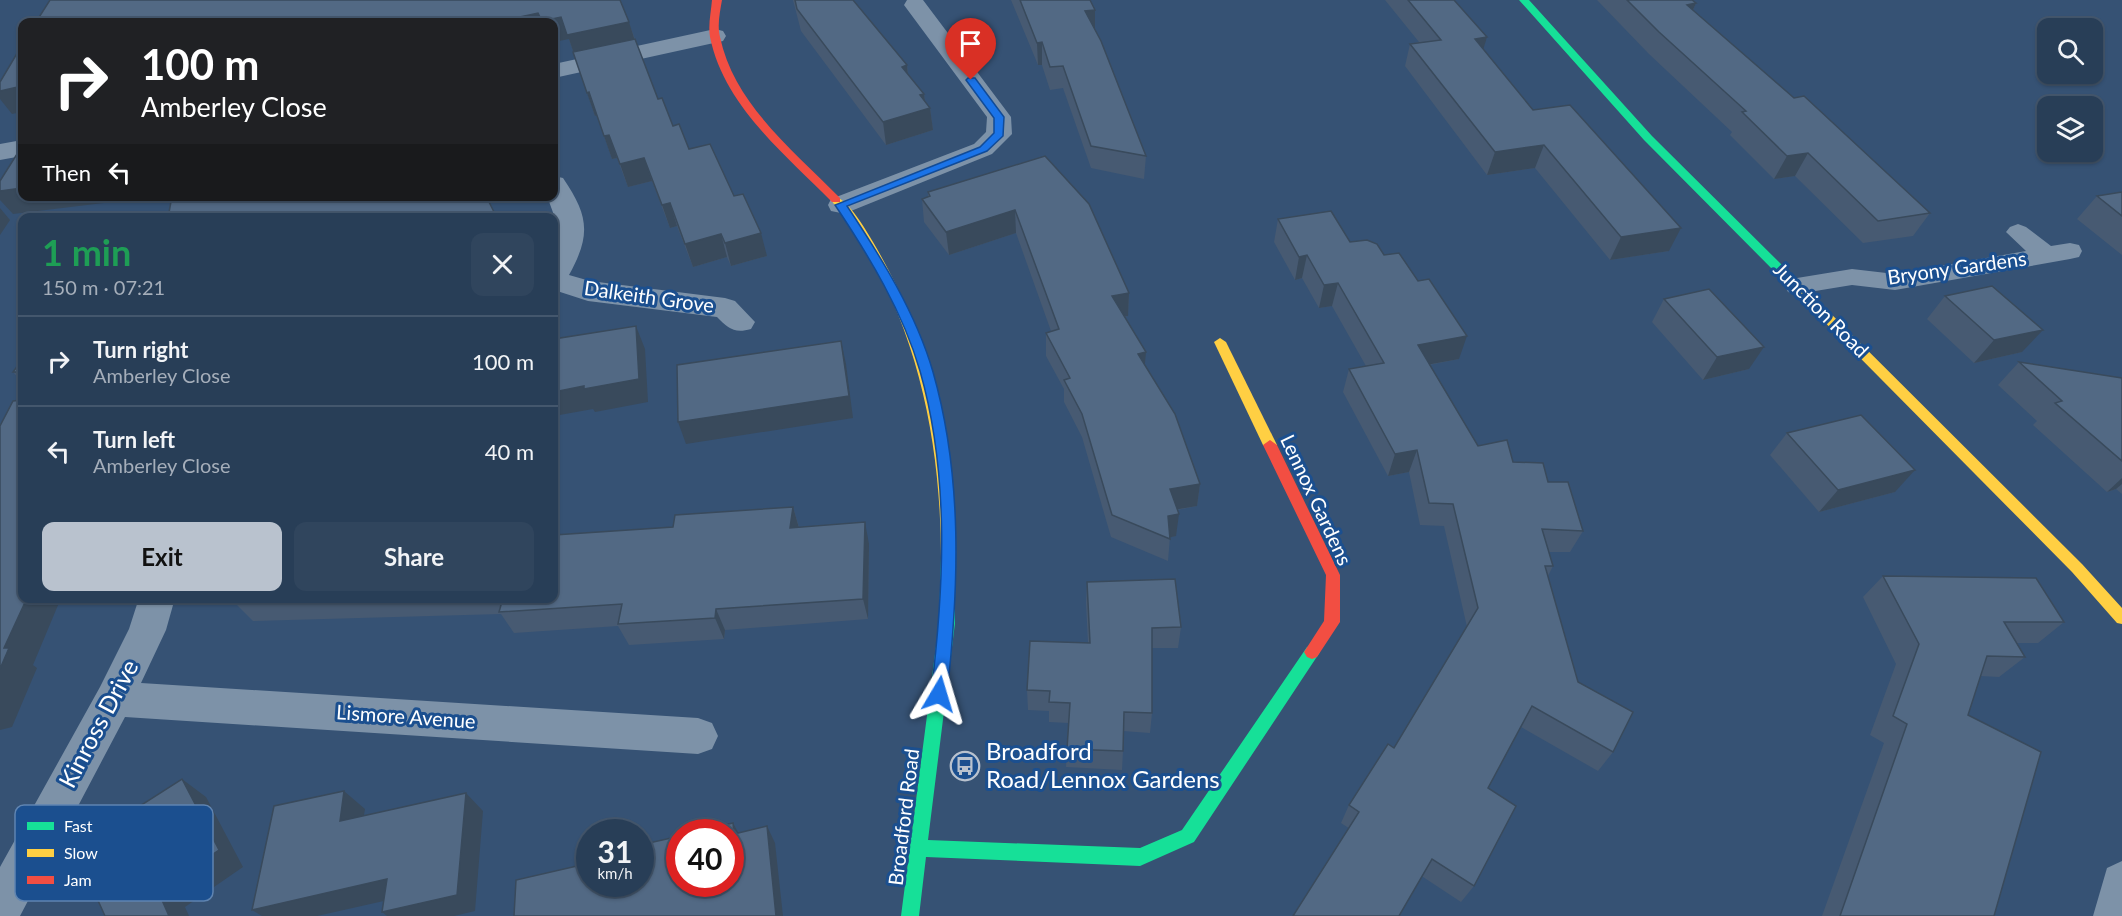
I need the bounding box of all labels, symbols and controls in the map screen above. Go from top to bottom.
pin [945,18,996,80]
map controls [2037,18,2103,162]
button: search [2037,18,2103,84]
icon: arrive [954,27,987,60]
text: 100 m [141,39,259,89]
icon: right [42,42,120,120]
text: Amberley Close [141,90,327,123]
button: layers [2037,96,2103,162]
icon: left [103,156,136,189]
text: Then [42,159,91,186]
text: 1 min [42,230,131,274]
button: close [471,233,534,296]
street label: Bryony Gardens [1886,245,2028,289]
street label: Junction Road [1769,257,1874,362]
text: 150 m · 07:21 [42,275,165,299]
street label: Dalkeith Grove [583,275,716,317]
text: Turn right [93,336,188,363]
icon: right [42,345,75,378]
text: 100 m [472,348,534,375]
text: Amberley Close [93,363,231,387]
text: Turn left [93,426,175,453]
street label: Lennox Gardens [1276,430,1358,569]
icon: left [42,435,75,468]
text: 40 m [485,438,534,465]
text: Amberley Close [93,453,231,477]
button: Exit [42,522,282,591]
button: Share [294,522,534,591]
street label: Kinross Drive [52,654,144,792]
position arrow [907,662,971,726]
street label: Lismore Avenue [336,699,477,733]
place label: Broadford Road/Lennox Gardens [986,736,1220,793]
street label: Broadford Road [883,747,923,887]
bus stop icon: Broadford Road/Lennox Gardens [949,750,981,782]
legend [15,805,213,901]
text: Fast [64,816,93,835]
speed limit sign: 40 [666,819,744,897]
text: 31 [598,833,632,869]
text: Slow [64,843,98,862]
text: km/h [597,864,633,882]
text: Jam [64,870,92,889]

